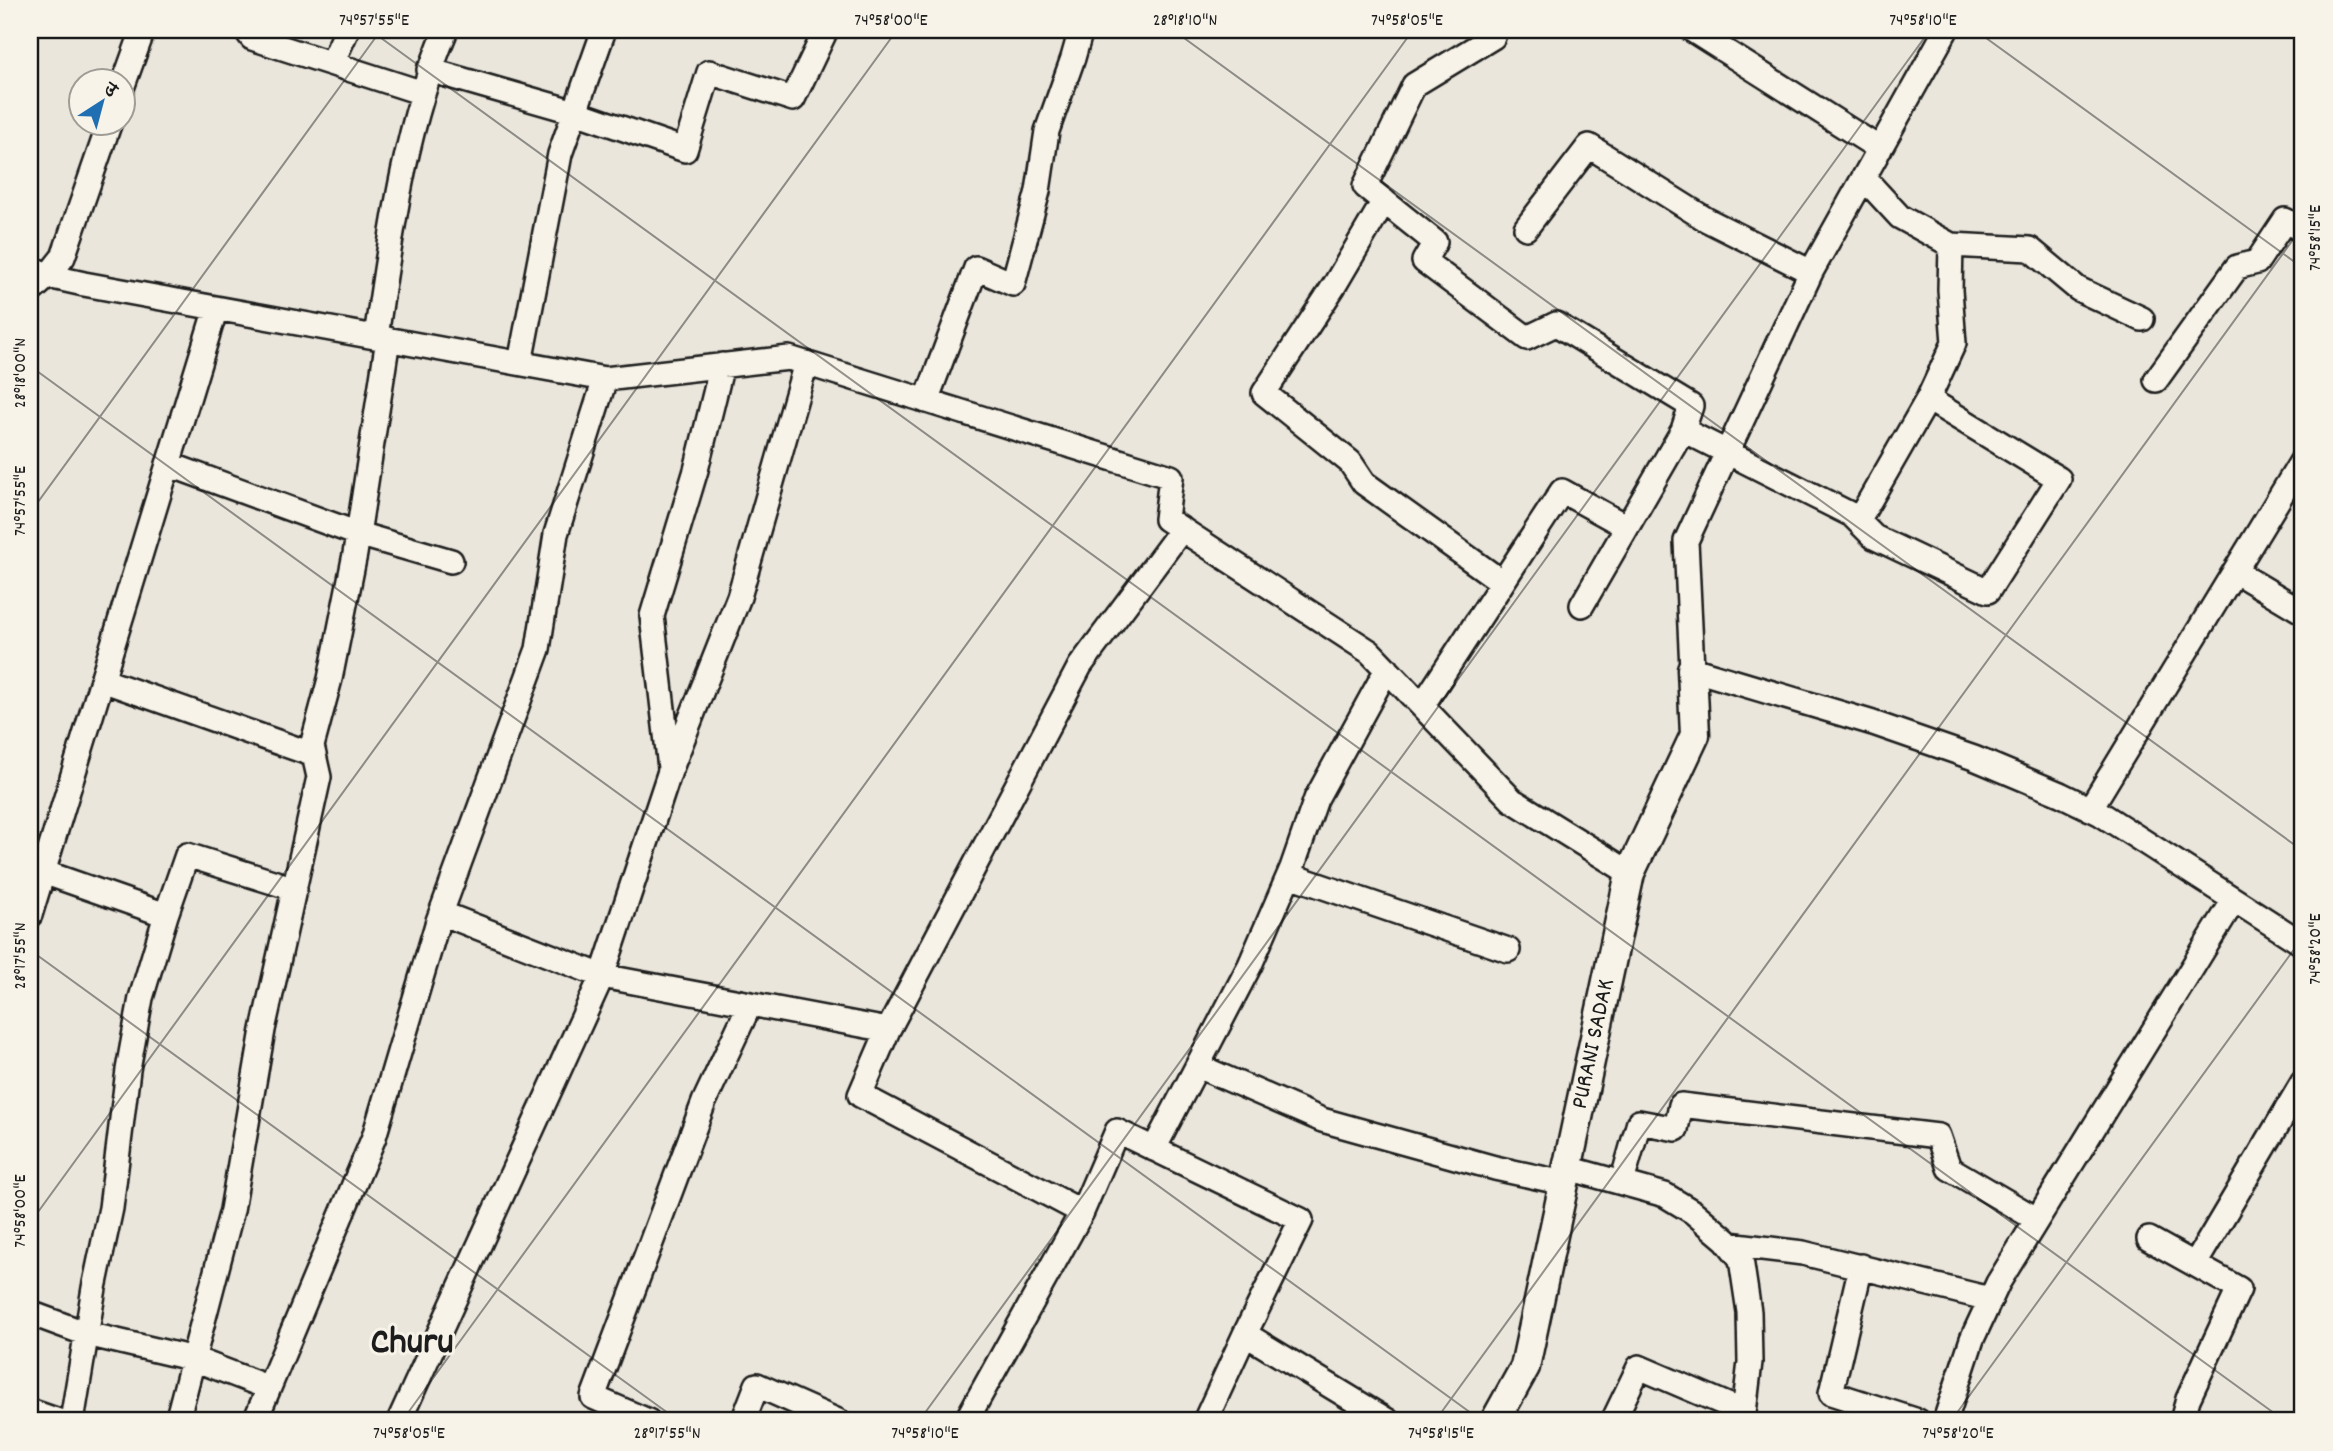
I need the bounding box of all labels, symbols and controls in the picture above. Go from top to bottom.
text: 74°57'55"E [339,9,409,34]
text: 74°58'00"E [854,9,928,34]
text: 28°18'10"N [1153,9,1217,34]
text: 74°58'05"E [1371,9,1443,34]
text: 74°58'10"E [1889,9,1957,34]
north arrow [66,66,136,136]
text: उ [97,76,123,106]
text: 74°58'15"E [2304,205,2329,271]
text: 28°18'00"N [9,338,34,408]
text: 74°57'55"E [9,466,34,536]
text: 74°58'20"E [2304,913,2329,985]
text: 28°17'55"N [9,922,34,990]
street label: PURANI SADAK [1564,976,1624,1112]
text: 74°58'00"E [9,1174,34,1248]
district label: Churu [370,1317,454,1372]
text: 74°58'05"E [373,1422,445,1447]
text: 28°17'55"N [633,1422,701,1447]
text: 74°58'10"E [891,1422,959,1447]
text: 74°58'15"E [1408,1422,1474,1447]
text: 74°58'20"E [1922,1422,1994,1447]

